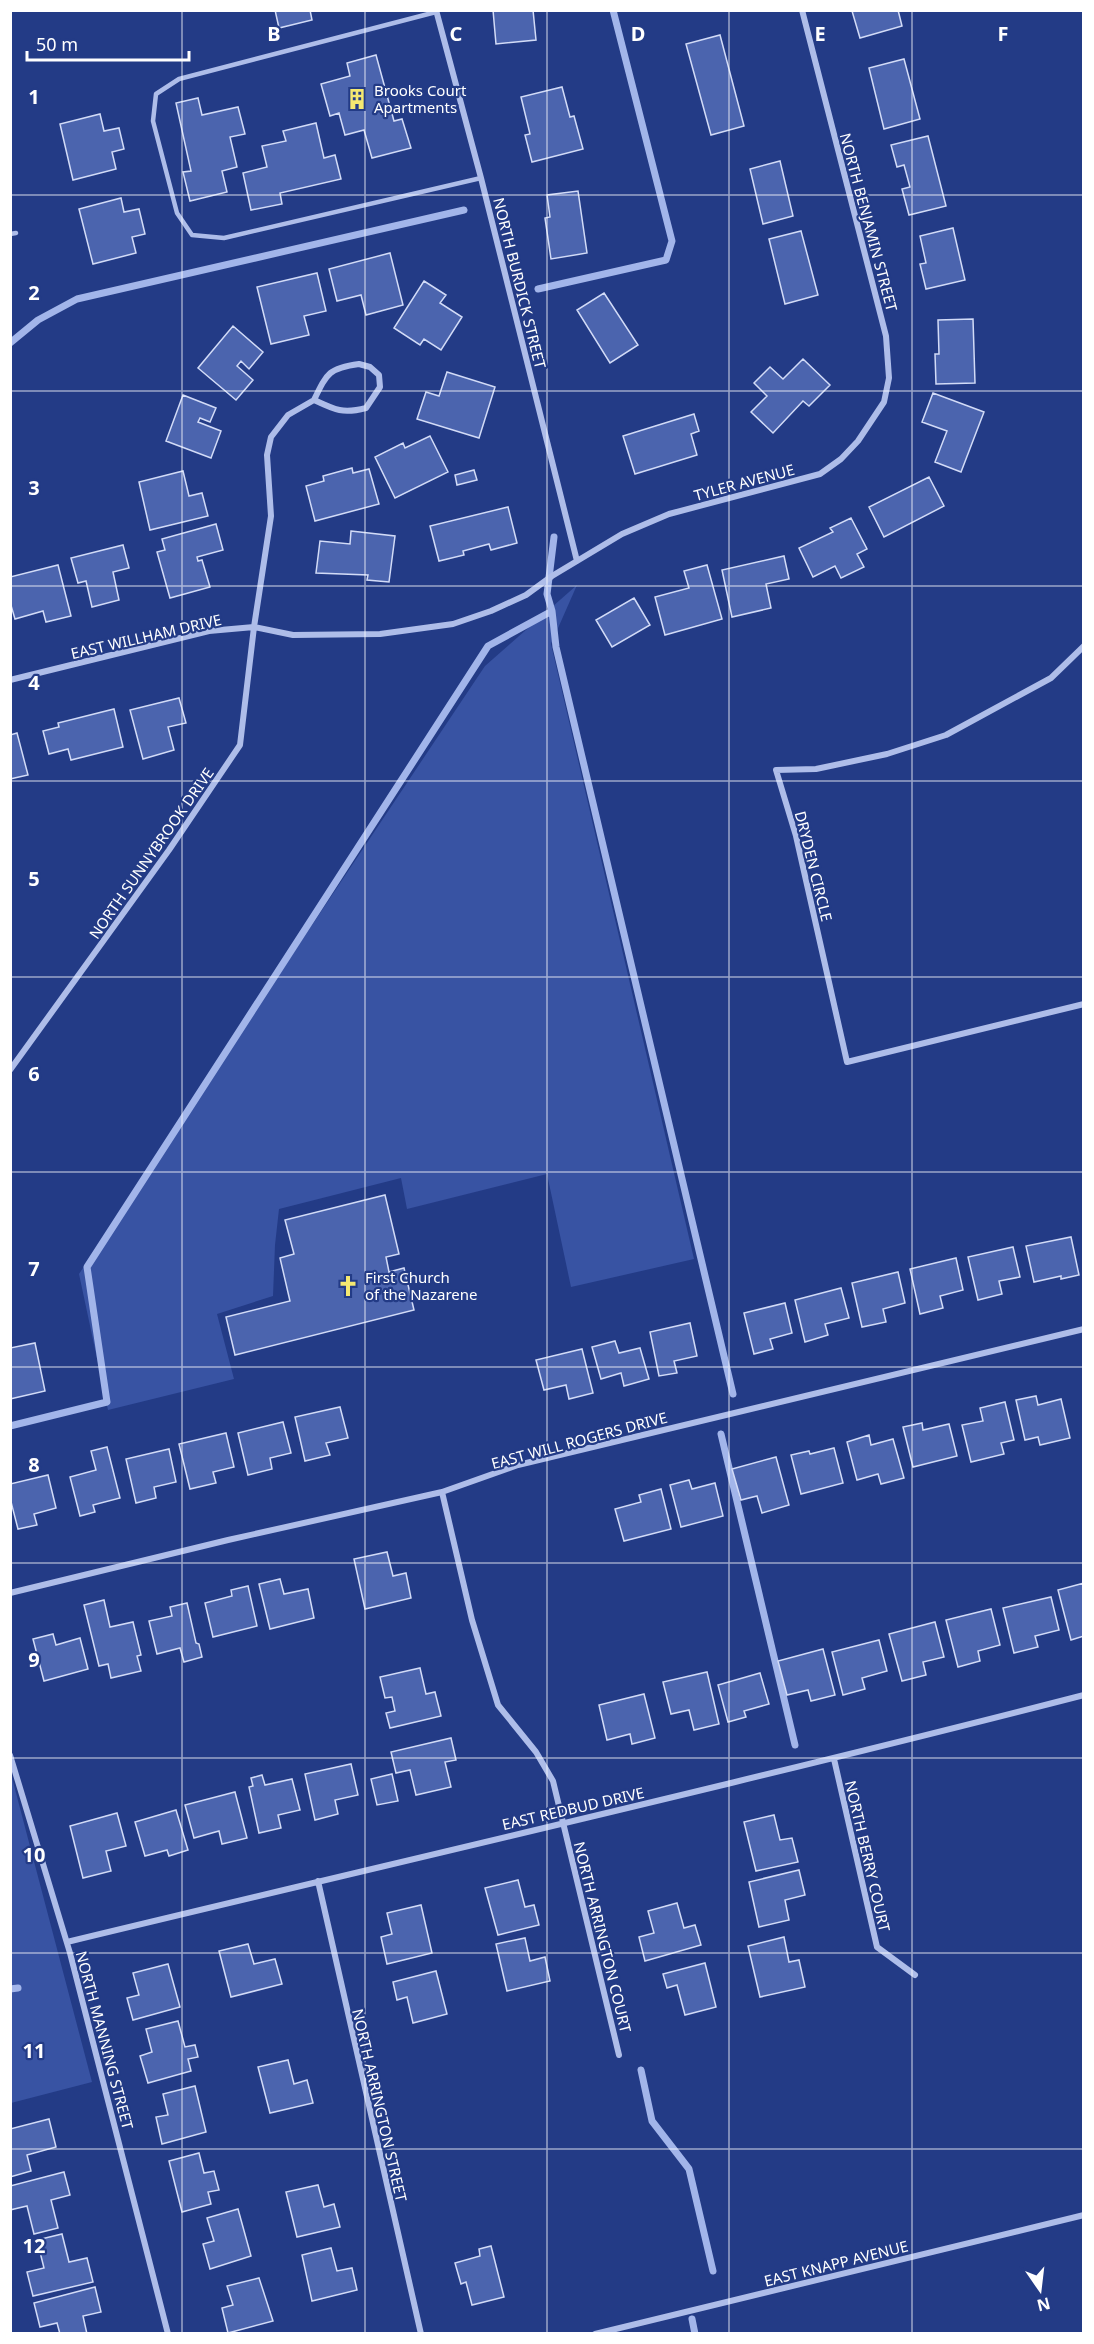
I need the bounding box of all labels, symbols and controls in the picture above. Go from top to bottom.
text: B [267,20,281,47]
text: C [450,20,463,47]
text: D [631,20,645,47]
text: E [814,20,826,47]
text: F [998,20,1008,47]
scale bar [27,24,189,62]
text: 50 m [36,32,78,56]
place label: Brooks Court Apartments [374,80,467,117]
text: 1 [28,83,40,110]
building icon: Brooks Court Apartments [345,87,369,111]
street label: NORTH BENJAMIN STREET [836,131,903,314]
street label: NORTH BURDICK STREET [489,195,551,371]
text: 2 [28,279,40,306]
street label: TYLER AVENUE [692,459,796,505]
text: 3 [28,474,40,501]
street label: EAST WILLHAM DRIVE [69,609,223,663]
text: 4 [28,669,40,696]
street label: NORTH SUNNYBROOK DRIVE [84,763,218,943]
street label: DRYDEN CIRCLE [791,809,837,923]
text: 5 [28,865,40,892]
text: 6 [28,1060,40,1087]
text: 7 [28,1255,40,1282]
place label: First Church of the Nazarene [365,1267,478,1304]
church icon: First Church of the Nazarene [336,1274,360,1298]
street label: EAST WILL ROGERS DRIVE [489,1407,669,1473]
text: 8 [28,1451,40,1478]
text: 9 [28,1646,40,1673]
street label: NORTH BERRY COURT [841,1778,895,1934]
street label: EAST REDBUD DRIVE [500,1782,646,1834]
street label: NORTH ARRINGTON COURT [570,1839,637,2035]
text: 10 [23,1841,45,1868]
street label: NORTH MANNING STREET [72,1949,139,2132]
street label: NORTH ARRINGTON STREET [348,2007,412,2204]
text: 11 [23,2037,45,2064]
text: 12 [23,2232,45,2259]
street label: EAST KNAPP AVENUE [762,2235,910,2291]
north arrow [1010,2260,1070,2320]
text: N [1035,2292,1053,2317]

